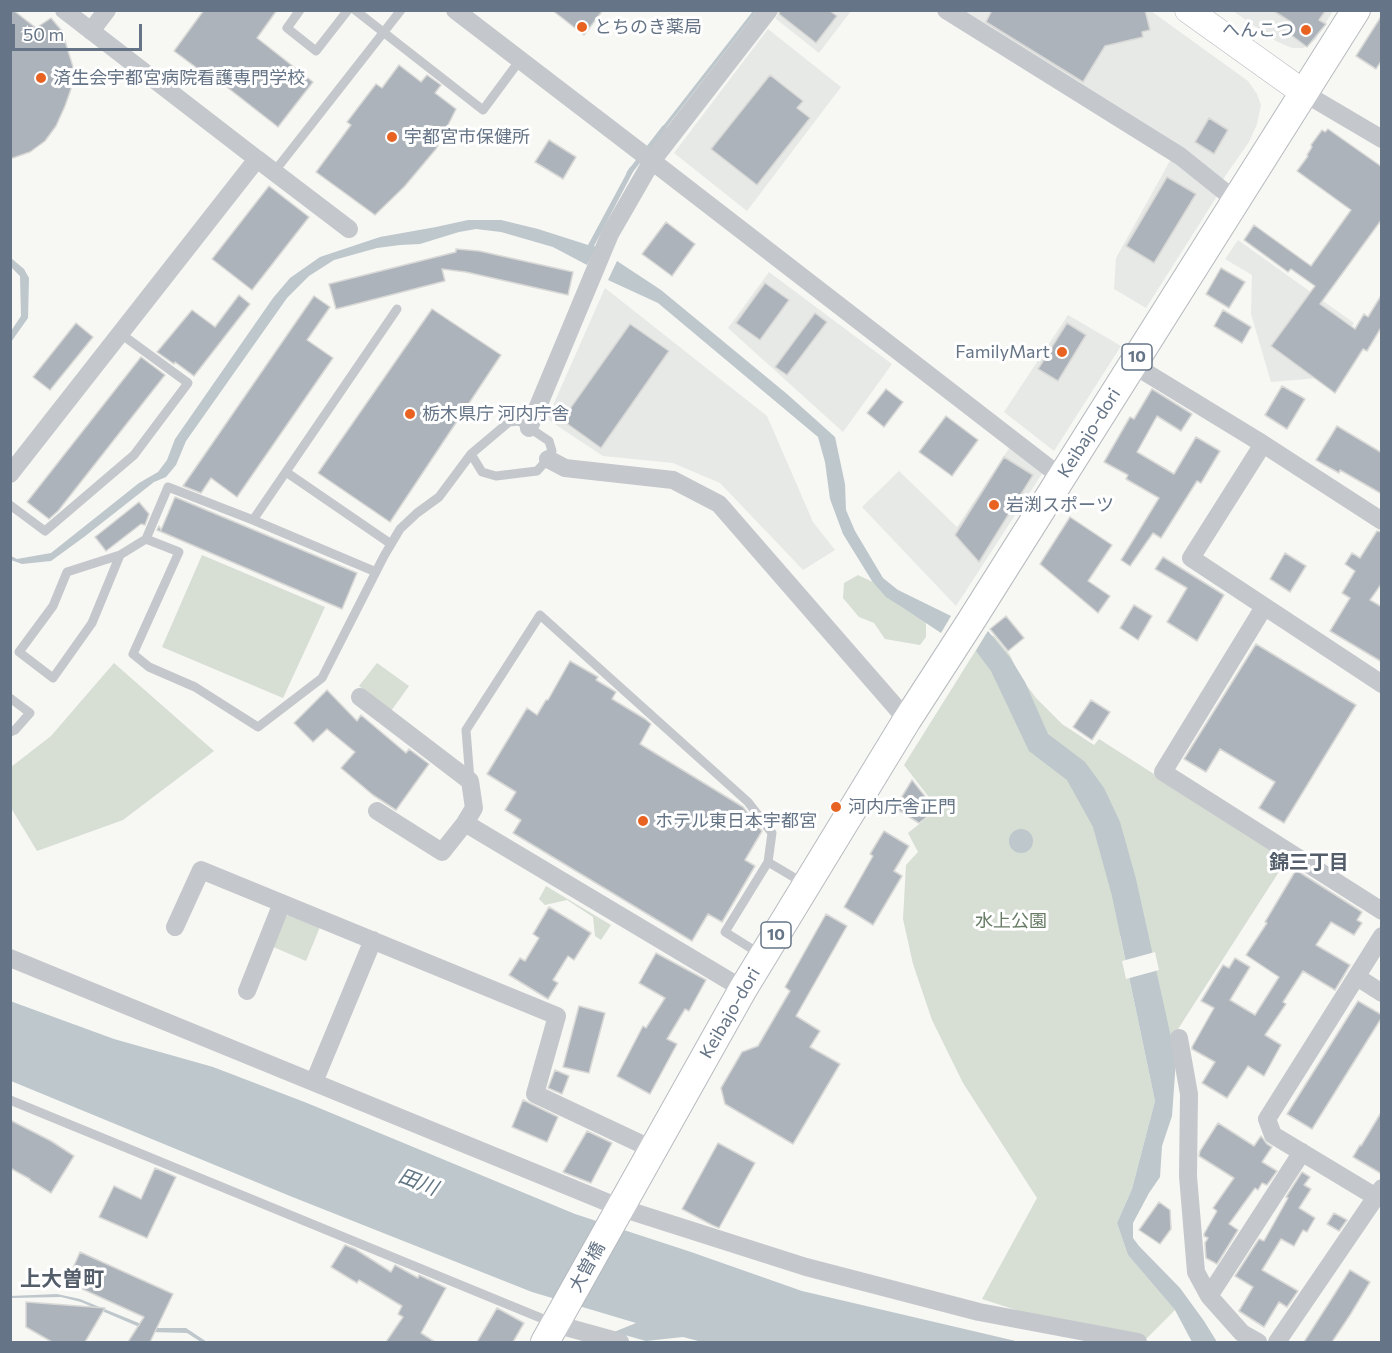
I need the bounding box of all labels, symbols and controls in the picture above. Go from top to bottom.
scale bar [15,12,146,50]
place label: とちのき薬局 [594,16,702,38]
place label: へんこつ [1222,19,1294,41]
marker: とちのき薬局 [575,20,589,34]
text: 50 m [23,23,64,45]
marker: へんこつ [1299,23,1313,37]
place label: 済生会宇都宮病院看護専門学校 [53,67,305,89]
marker: 済生会宇都宮病院看護専門学校 [34,71,48,85]
place label: 宇都宮市保健所 [404,126,530,148]
marker: 宇都宮市保健所 [385,130,399,144]
place label: FamilyMart [955,341,1050,363]
road number: 10 [1122,344,1152,370]
marker: FamilyMart [1055,345,1069,359]
street label: Keibajo-dori [1053,384,1125,482]
place label: 栃木県庁 河内庁舎 [422,403,569,425]
marker: 栃木県庁 河内庁舎 [403,407,417,421]
place label: 岩渕スポーツ [1006,494,1114,516]
marker: 岩渕スポーツ [987,498,1001,512]
place label: 河内庁舎正門 [848,796,956,818]
marker: 河内庁舎正門 [829,800,843,814]
place label: ホテル東日本宇都宮 [655,810,817,832]
marker: ホテル東日本宇都宮 [636,814,650,828]
district label: 錦三丁目 [1269,850,1349,874]
park label: 水上公園 [975,910,1047,932]
road number: 10 [761,922,791,948]
street label: Keibajo-dori [695,964,765,1062]
water label: 田川 [395,1164,441,1200]
street label: 大曽橋 [564,1238,610,1296]
district label: 上大曽町 [20,1266,104,1292]

